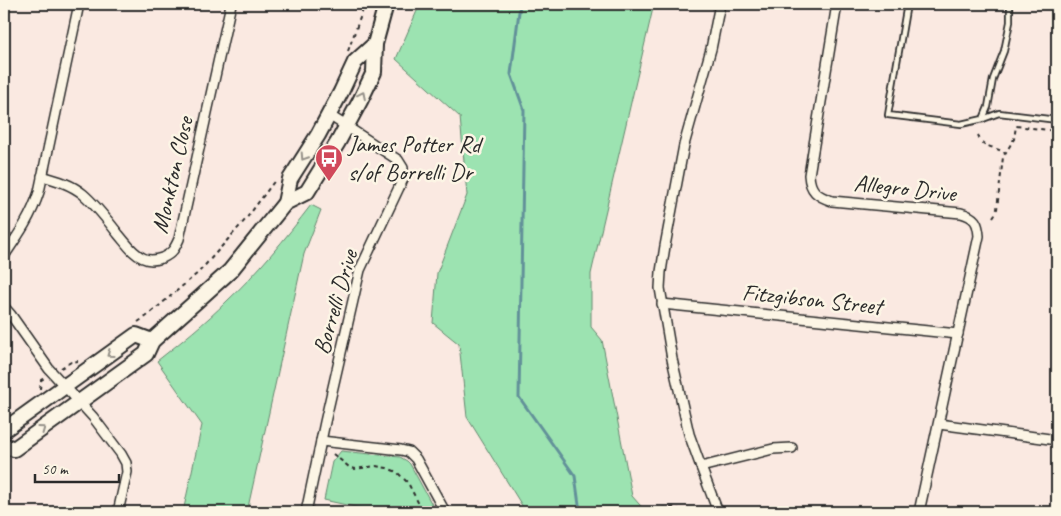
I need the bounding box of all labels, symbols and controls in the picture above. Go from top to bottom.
one-way arrow [356,92,366,101]
street label: Monkton Close [144,112,200,236]
place label: James Potter Rd s/of Borrelli Dr [347,129,484,187]
bus stop icon: James Potter Rd s/of Borrelli Dr [314,143,344,182]
one-way arrow [301,151,311,160]
street label: Allegro Drive [853,168,960,208]
street label: Borrelli Drive [306,244,365,358]
street label: Fitzgibson Street [741,277,886,322]
one-way arrow [106,348,116,357]
one-way arrow [36,426,46,435]
scale bar [35,451,119,483]
text: 50 m [42,460,69,479]

